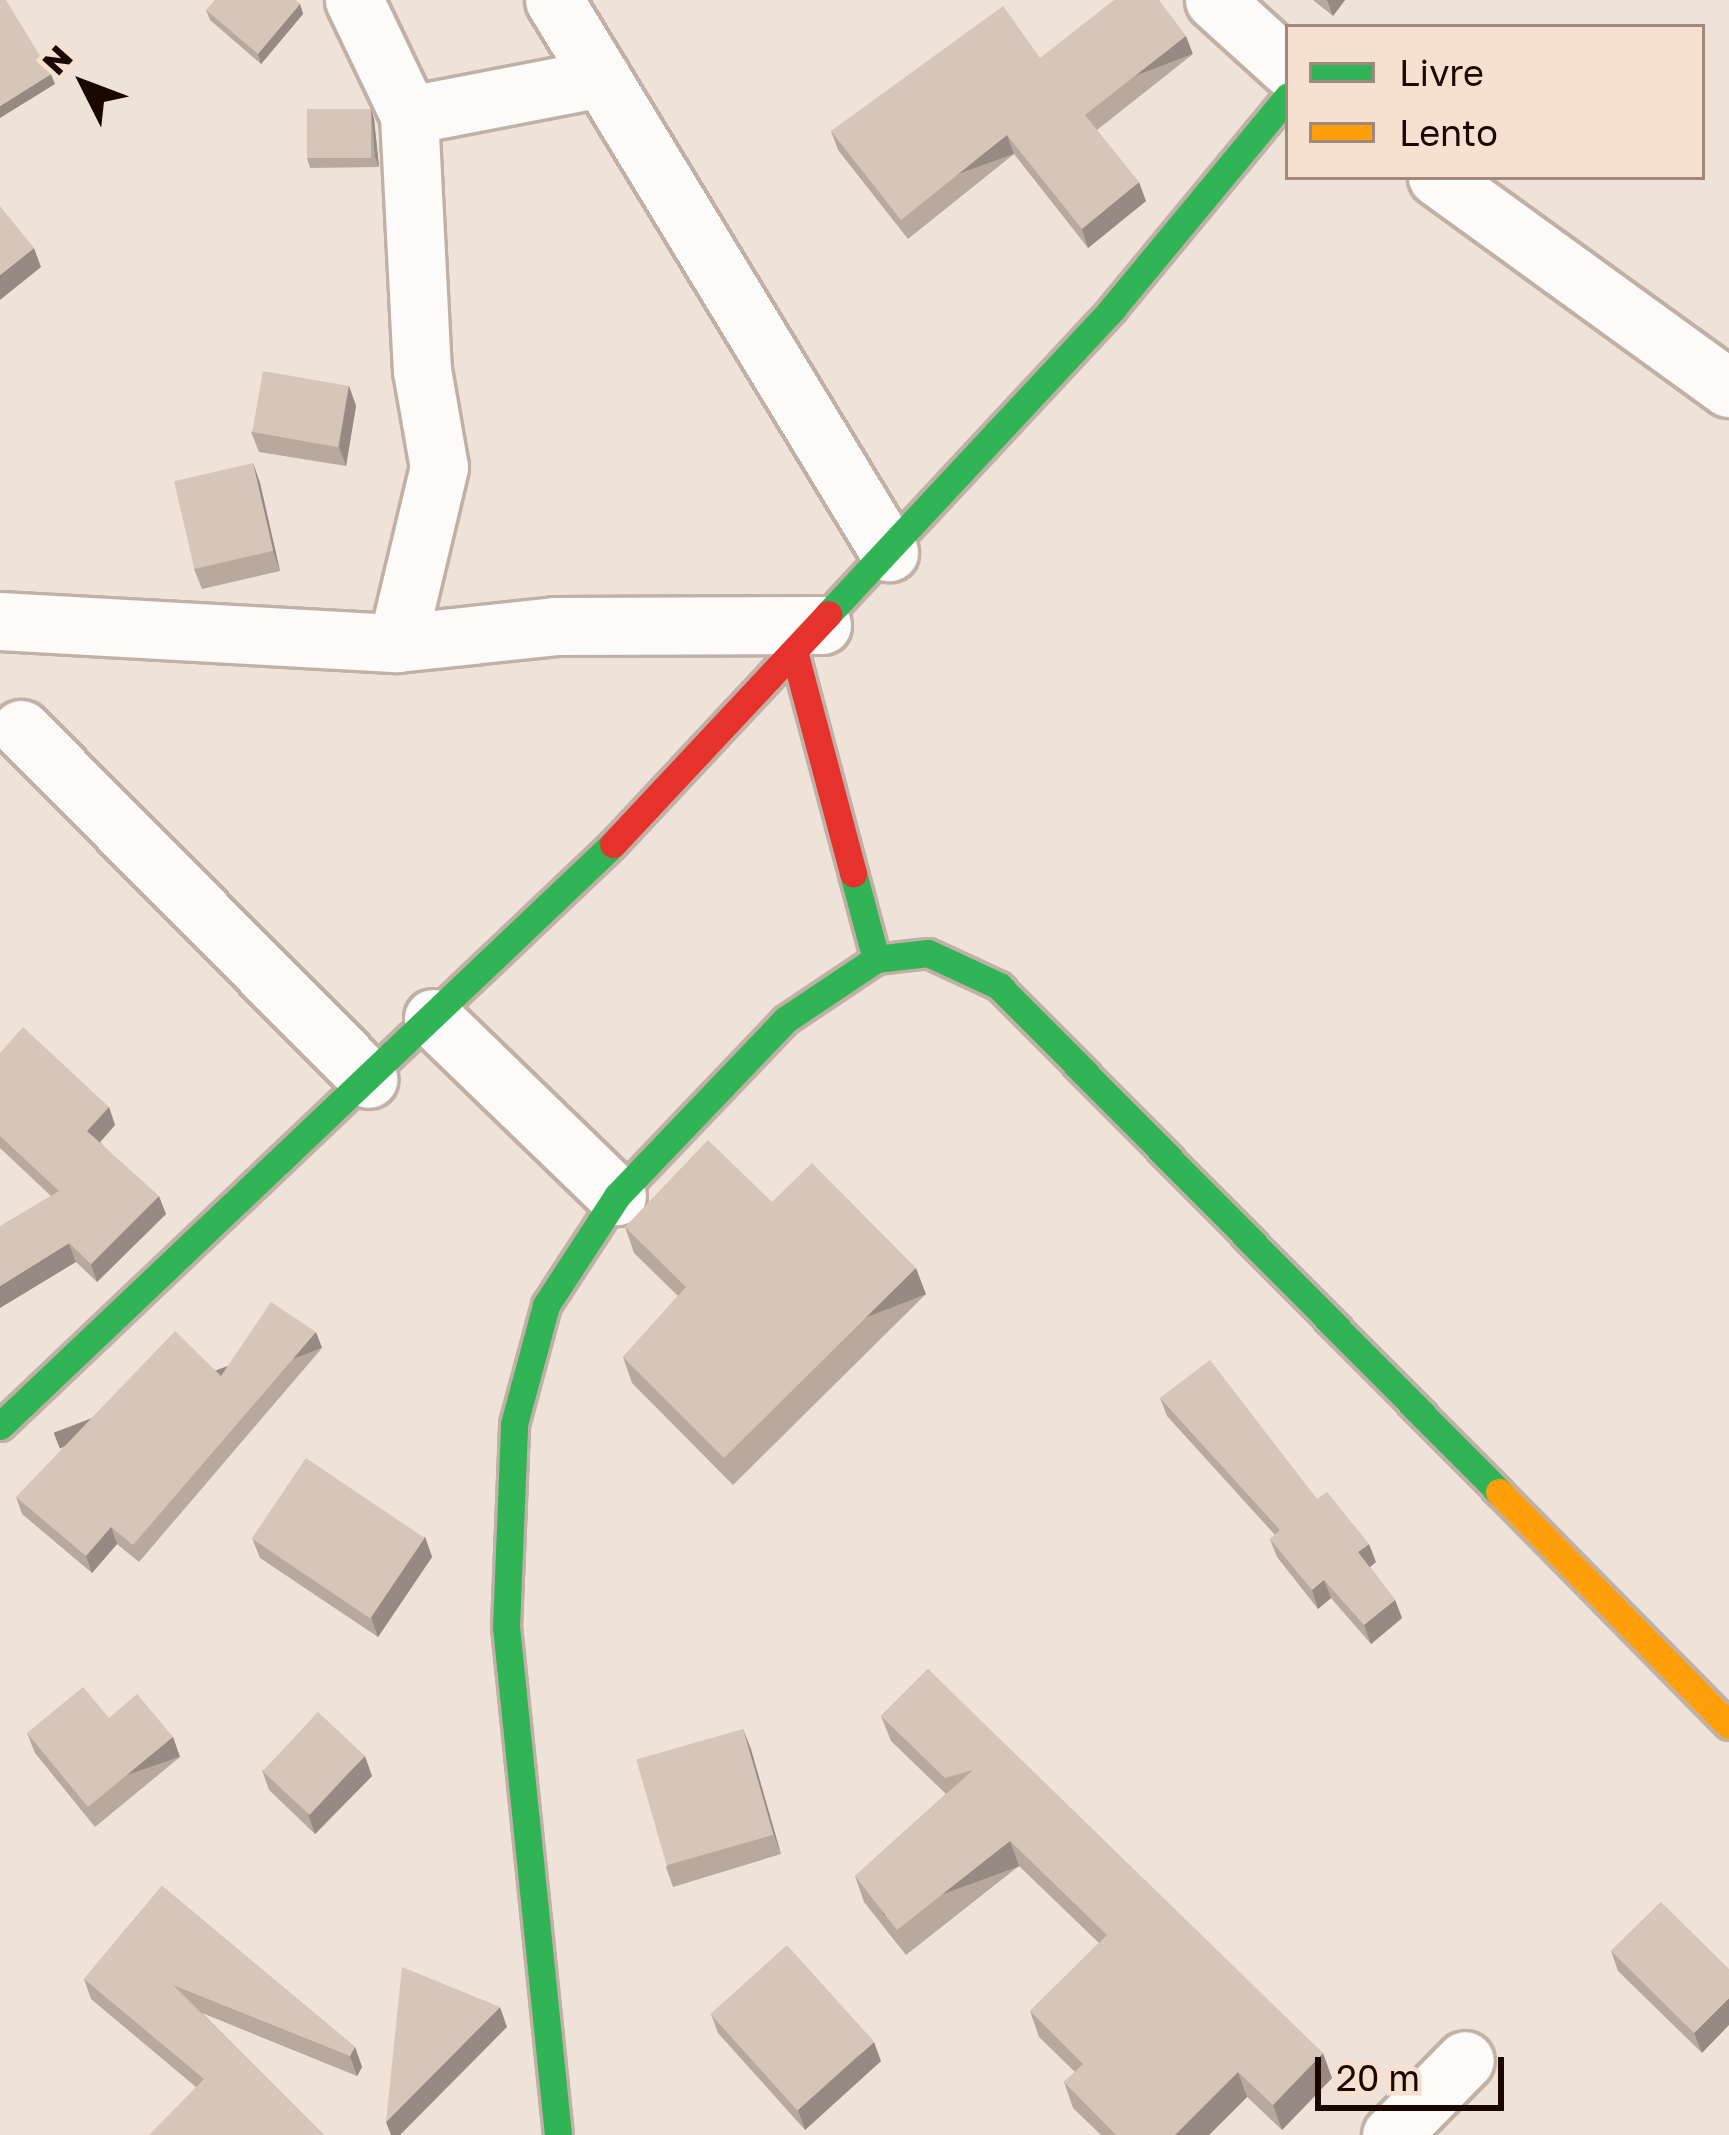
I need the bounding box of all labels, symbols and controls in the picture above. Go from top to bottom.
north arrow [24,24,144,144]
legend [1285,24,1705,180]
text: N [34,37,80,82]
text: Livre [1399,51,1484,94]
text: Lento [1399,111,1498,154]
scale bar [1321,2033,1510,2107]
text: 20 m [1336,2056,1420,2099]

